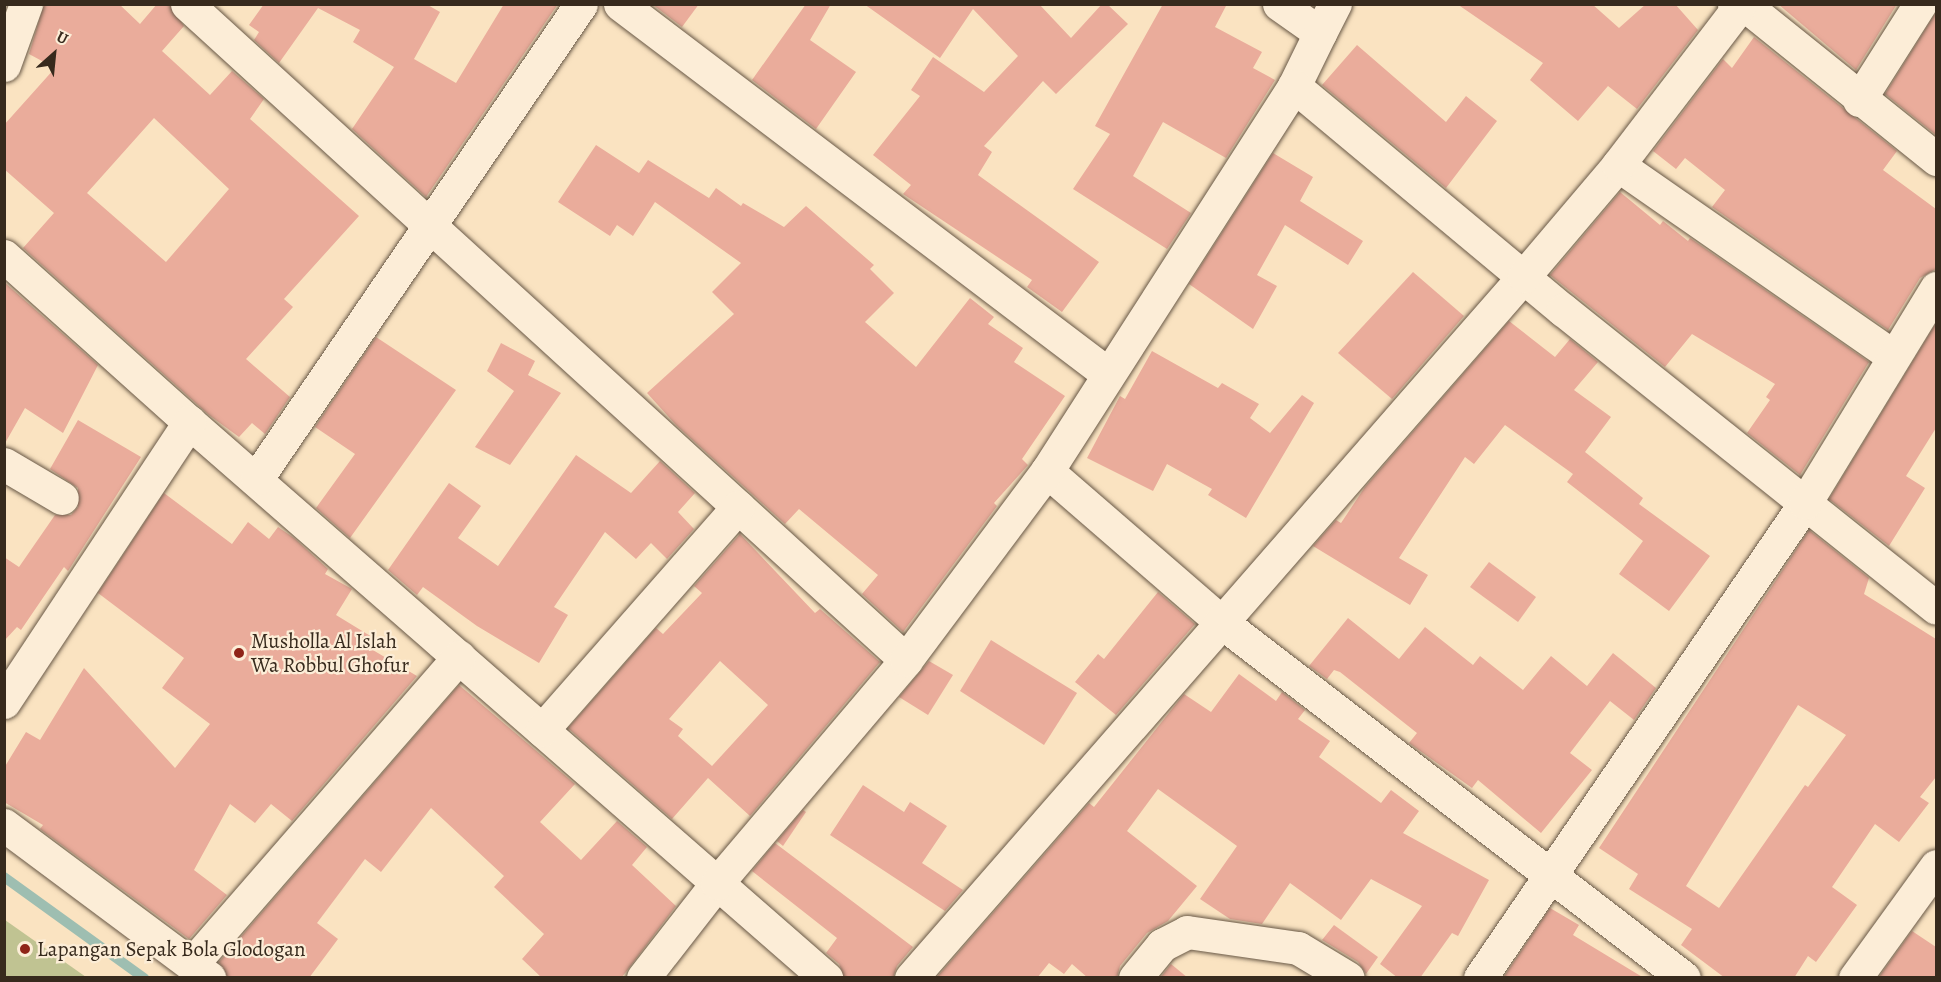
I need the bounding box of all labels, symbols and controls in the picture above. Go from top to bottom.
north arrow [24,24,84,84]
text: U [52,26,72,50]
place label: Musholla Al Islah Wa Robbul Ghofur [251,628,409,678]
marker: Musholla Al Islah Wa Robbul Ghofur [232,646,246,660]
place label: Lapangan Sepak Bola Glodogan [37,936,306,962]
marker: Lapangan Sepak Bola Glodogan [18,942,32,956]

